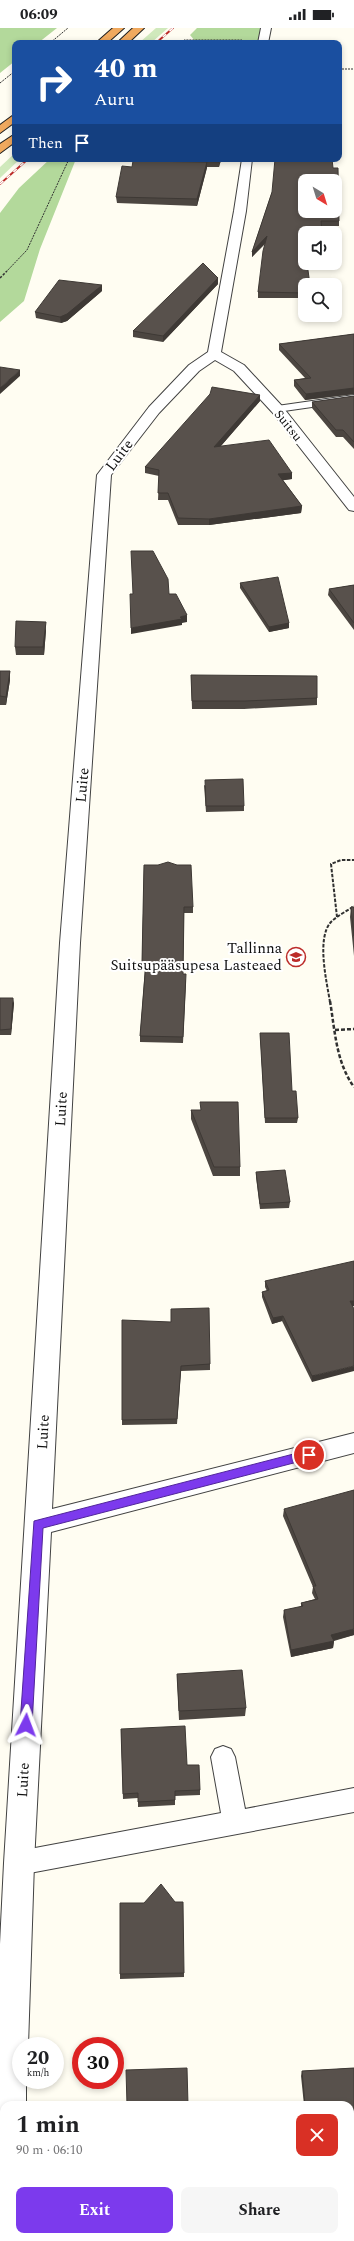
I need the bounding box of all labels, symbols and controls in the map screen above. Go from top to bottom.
text: 06:09 [20,3,58,26]
text: 40 m [94,47,158,90]
icon: right [28,56,80,108]
text: Auru [94,86,134,113]
text: Then [28,132,63,155]
icon: arrive [71,132,93,154]
north arrow [298,174,342,218]
map controls [298,174,342,322]
button: sound [298,226,342,270]
button: search [298,278,342,322]
street label: Suitsu [269,405,307,446]
street label: Luite [100,434,139,476]
street label: Luite [70,767,95,804]
place label: Tallinna Suitsupääsupesa Lasteaed [110,937,283,977]
school or university icon: Tallinna Suitsupääsupesa Lasteaed [285,946,307,968]
street label: Luite [49,1091,74,1127]
street label: Luite [31,1414,56,1450]
pin [292,1438,326,1472]
icon: arrive [298,1444,320,1466]
position arrow [5,1704,47,1746]
street label: Luite [11,1762,36,1798]
speed limit sign: 30 [72,2037,124,2089]
text: 20 [27,2043,49,2073]
text: km/h [27,2065,49,2081]
text: 1 min [16,2107,80,2143]
button: close [296,2114,338,2156]
text: 90 m · 06:10 [16,2140,82,2160]
button: Exit [16,2187,173,2233]
button: Share [181,2187,338,2233]

